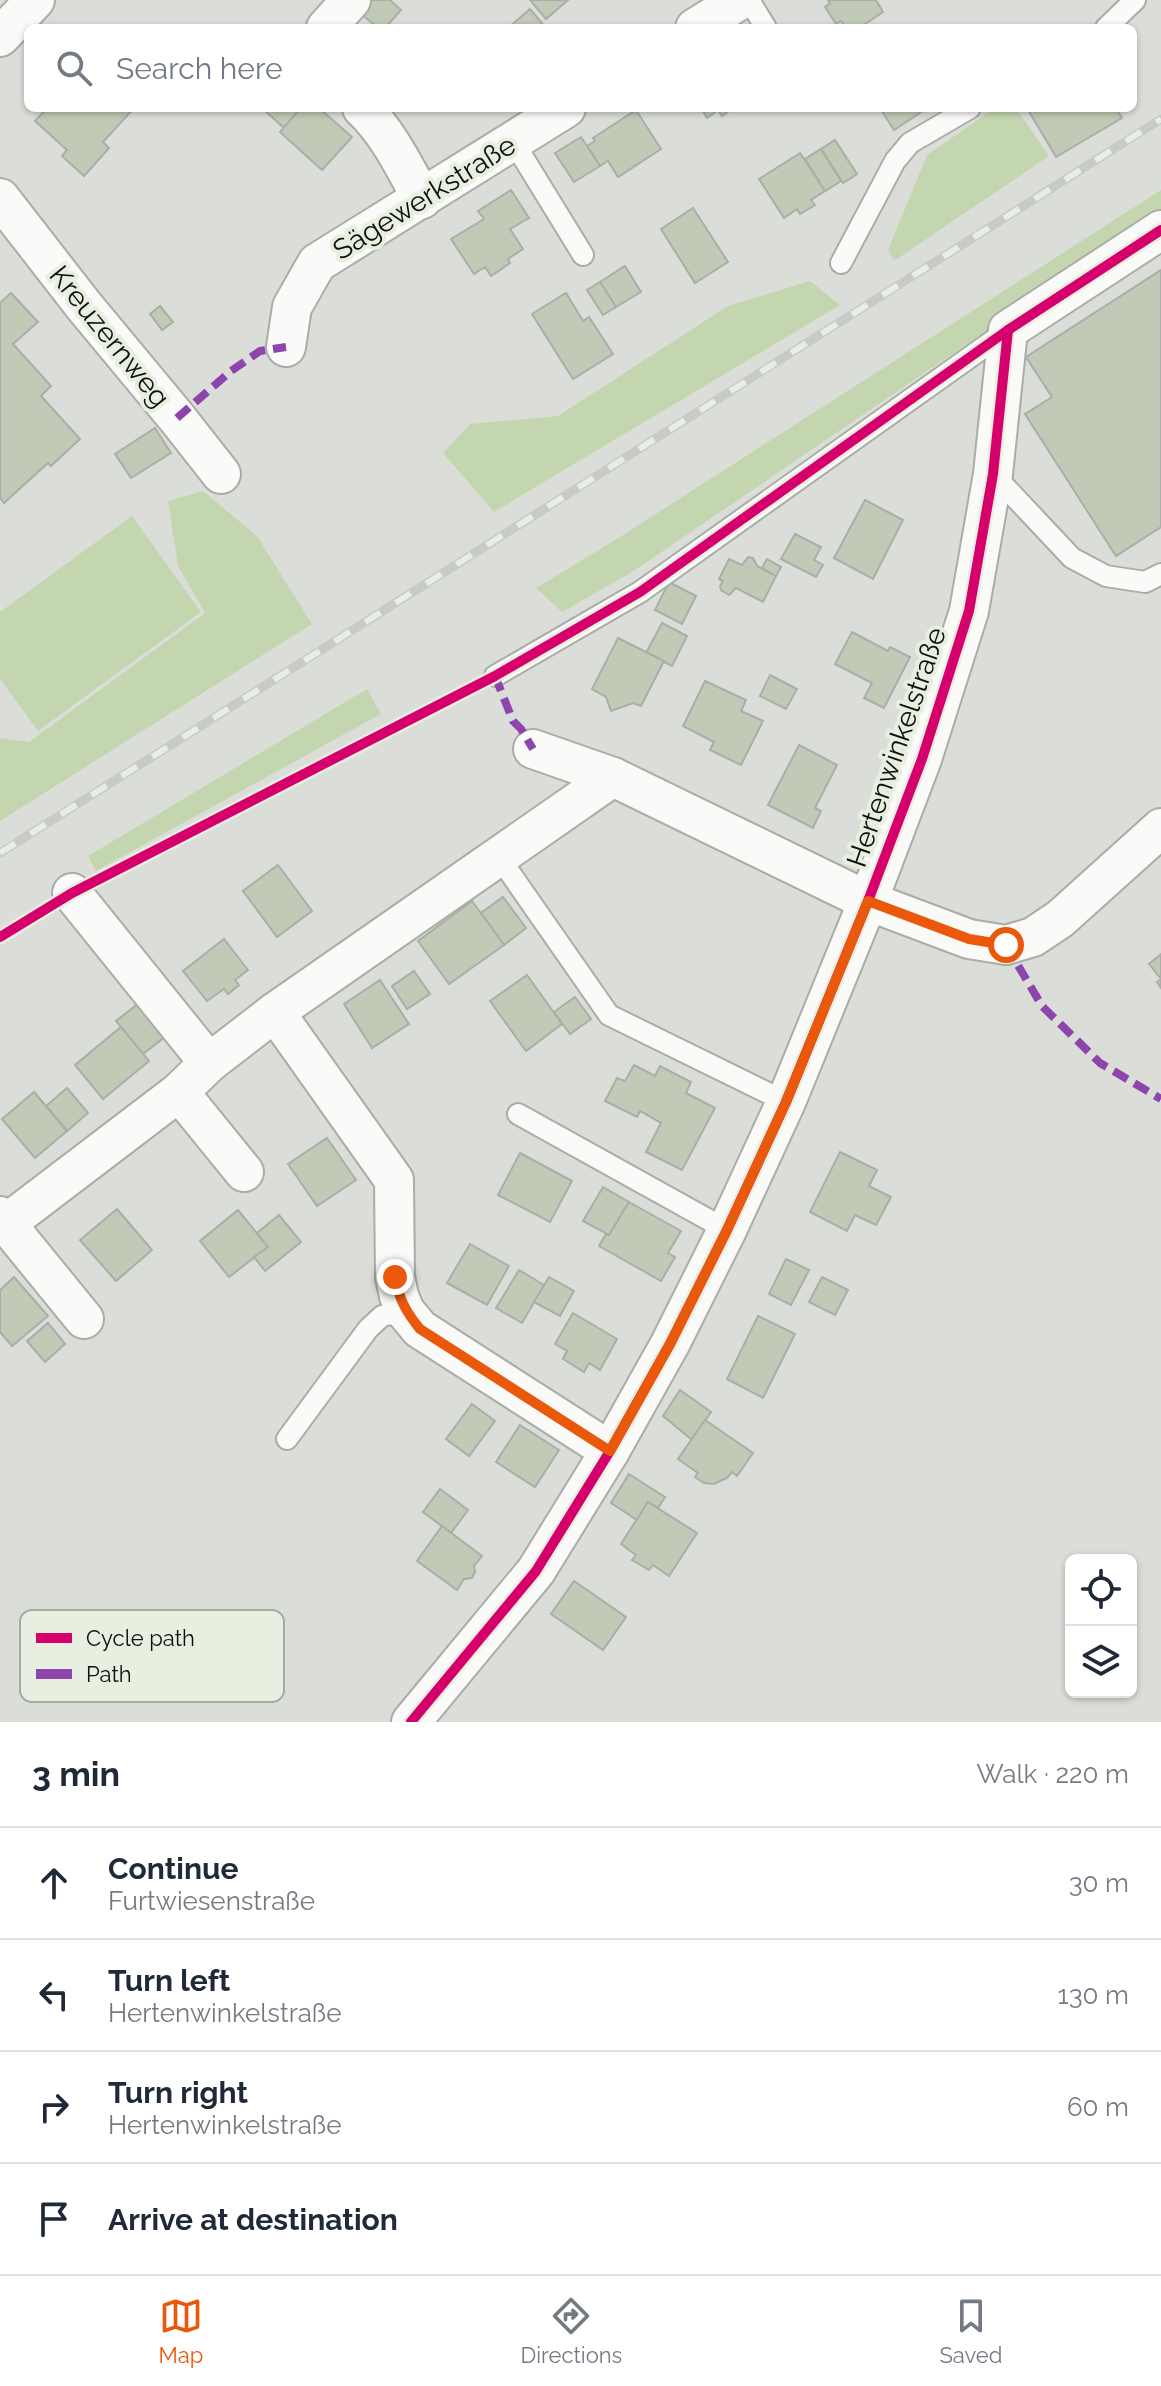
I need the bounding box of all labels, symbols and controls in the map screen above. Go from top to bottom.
search box [24,24,1137,112]
icon: search [52,46,96,90]
text: Search here [116,51,283,86]
street label: Sägewerkstraße [327,128,522,267]
street label: Kreuzernweg [43,259,177,414]
street label: Hertenwinkelstraße [840,623,953,871]
route start [988,927,1024,963]
route end [377,1259,413,1295]
map controls [1065,1554,1137,1698]
button: locate [1065,1554,1137,1626]
legend [20,1610,284,1702]
text: Cycle path [86,1625,195,1651]
button: layers [1065,1626,1137,1698]
text: Path [86,1661,132,1687]
text: 3 min [32,1754,120,1794]
text: Walk · 220 m [976,1759,1129,1789]
text: Continue [108,1851,239,1886]
icon: ahead [32,1861,76,1905]
text: 30 m [1069,1868,1129,1898]
text: Furtwiesenstraße [108,1886,315,1916]
text: Turn left [108,1963,230,1998]
icon: left [32,1973,76,2017]
text: 130 m [1058,1980,1129,2010]
text: Hertenwinkelstraße [108,1998,341,2028]
text: Turn right [108,2075,248,2110]
icon: right [32,2085,76,2129]
text: 60 m [1067,2092,1129,2122]
text: Hertenwinkelstraße [108,2110,341,2140]
icon: arrive [32,2197,76,2241]
text: Arrive at destination [108,2202,398,2237]
tab: Map [159,2294,203,2368]
tab: Directions [521,2294,622,2368]
tab: Saved [939,2294,1002,2368]

